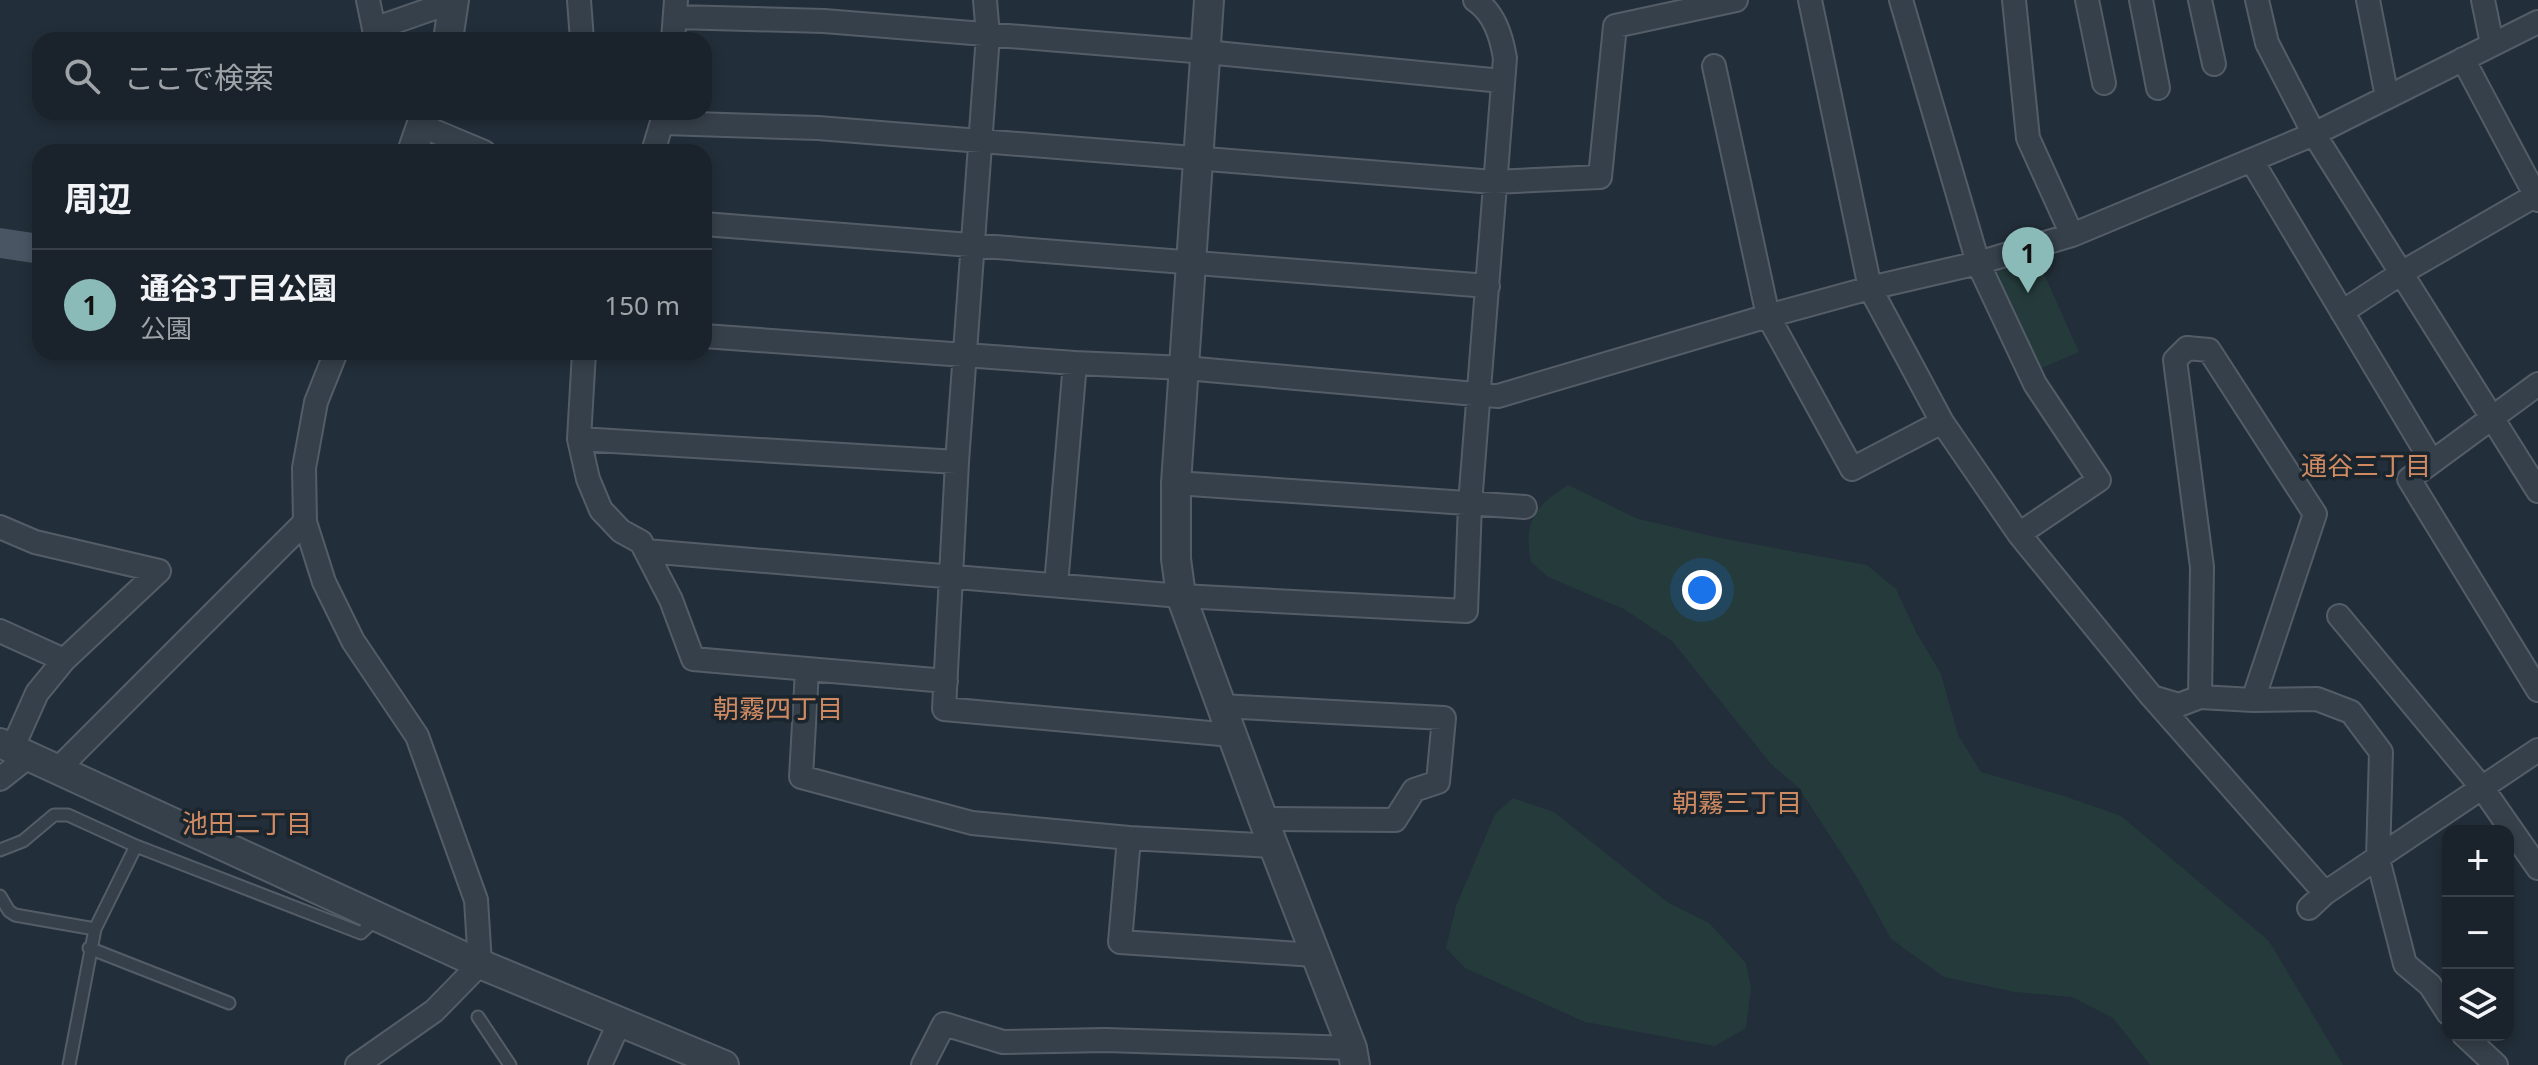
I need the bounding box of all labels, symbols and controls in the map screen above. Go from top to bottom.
search box [32,32,712,120]
icon: search [60,54,104,98]
text: ここで検索 [124,57,274,98]
text: 周辺 [64,175,132,221]
pin: 1 [2002,227,2054,293]
text: 通谷3丁目公園 [140,267,337,308]
text: 1 [83,287,97,323]
text: 150 m [604,287,680,323]
text: 公園 [140,310,192,346]
district label: 通谷三丁目 [2301,447,2431,483]
your location [1682,570,1722,610]
district label: 朝霧四丁目 [713,690,843,726]
district label: 朝霧三丁目 [1672,784,1802,820]
district label: 池田二丁目 [182,805,312,841]
map controls [2442,825,2514,1041]
button: + [2442,825,2514,897]
button: − [2442,897,2514,969]
button: layers [2442,969,2514,1041]

